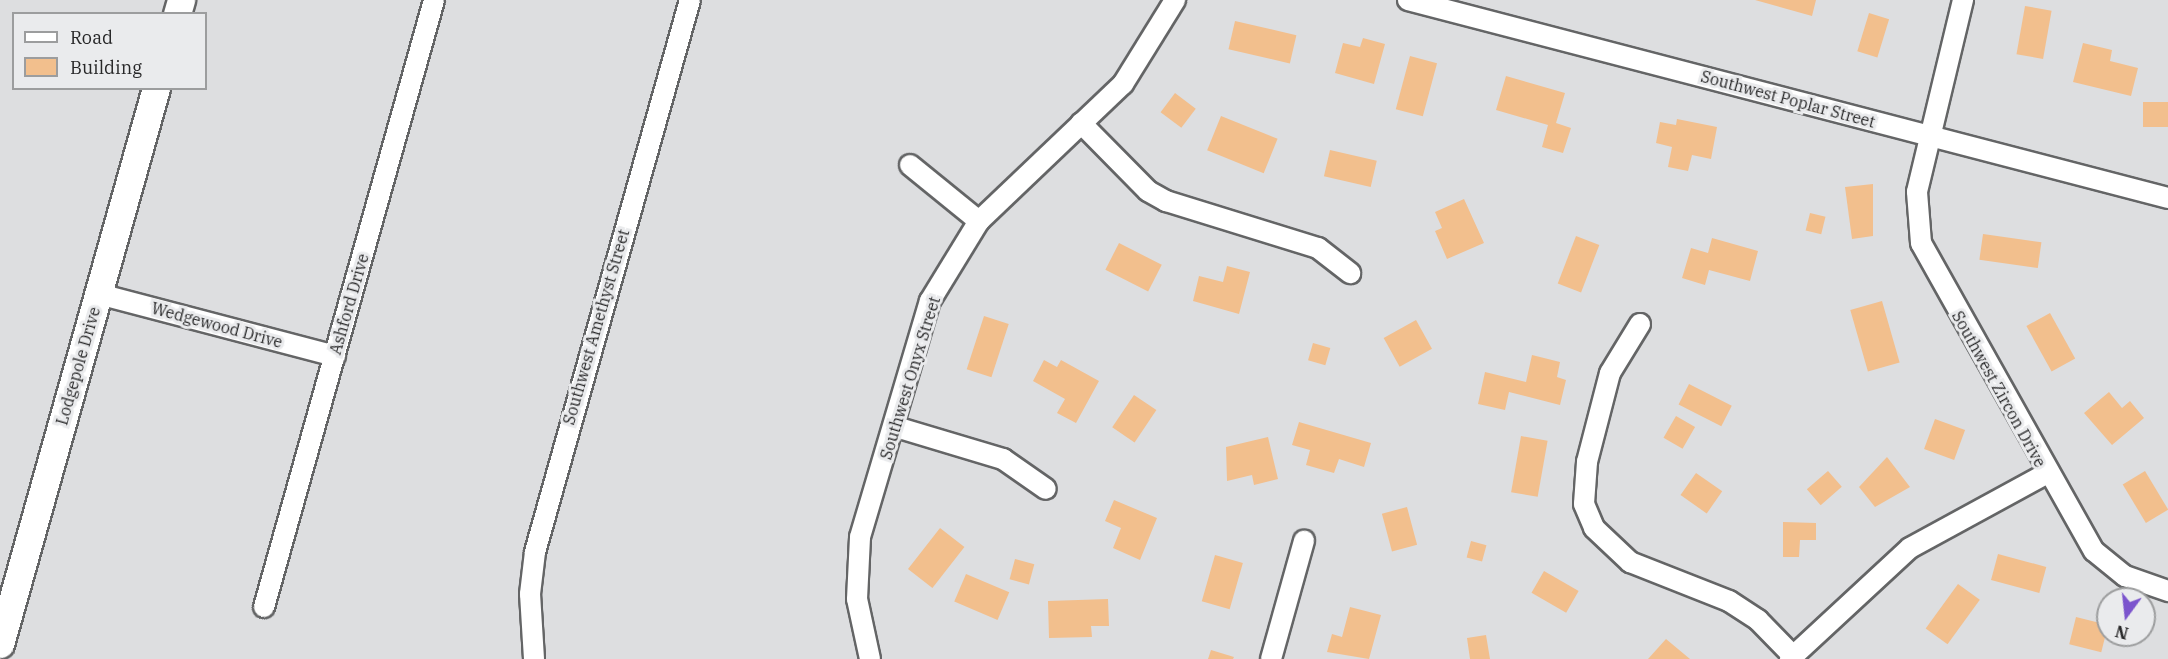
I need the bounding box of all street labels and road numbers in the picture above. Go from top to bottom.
street label: Southwest Poplar Street [1699,66,1877,132]
street label: Southwest Amethyst Street [559,227,633,427]
street label: Ashford Drive [325,251,373,357]
street label: Southwest Onyx Street [876,294,944,462]
street label: Wedgewood Drive [149,298,285,352]
street label: Lodgepole Drive [52,305,104,427]
street label: Southwest Zircon Drive [1948,308,2050,470]

